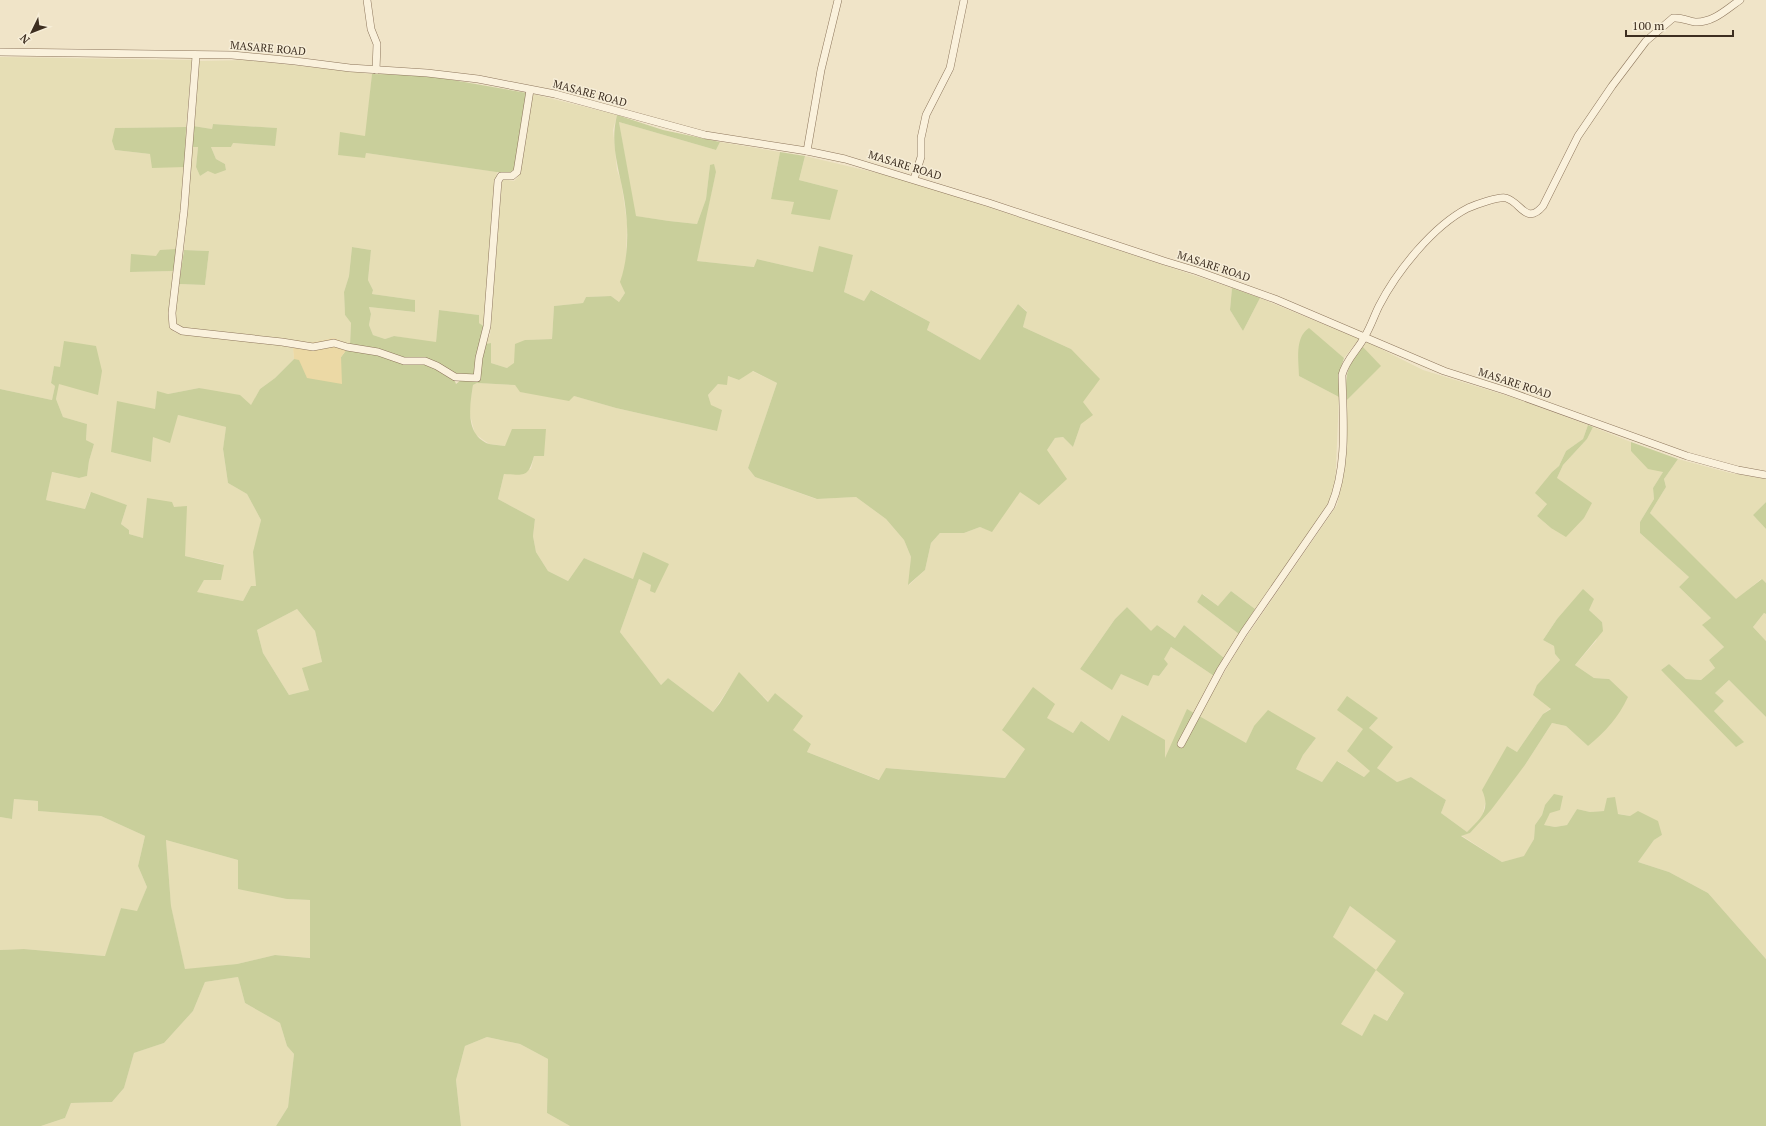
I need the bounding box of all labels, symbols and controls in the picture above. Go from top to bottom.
north arrow [12,12,52,52]
scale bar [1626,12,1733,38]
text: 100 m [1632,18,1665,33]
text: N [16,31,33,47]
street label: MASARE ROAD [230,38,307,58]
street label: MASARE ROAD [551,76,629,110]
street label: MASARE ROAD [867,147,944,183]
street label: MASARE ROAD [1176,248,1253,284]
street label: MASARE ROAD [1477,365,1554,401]

